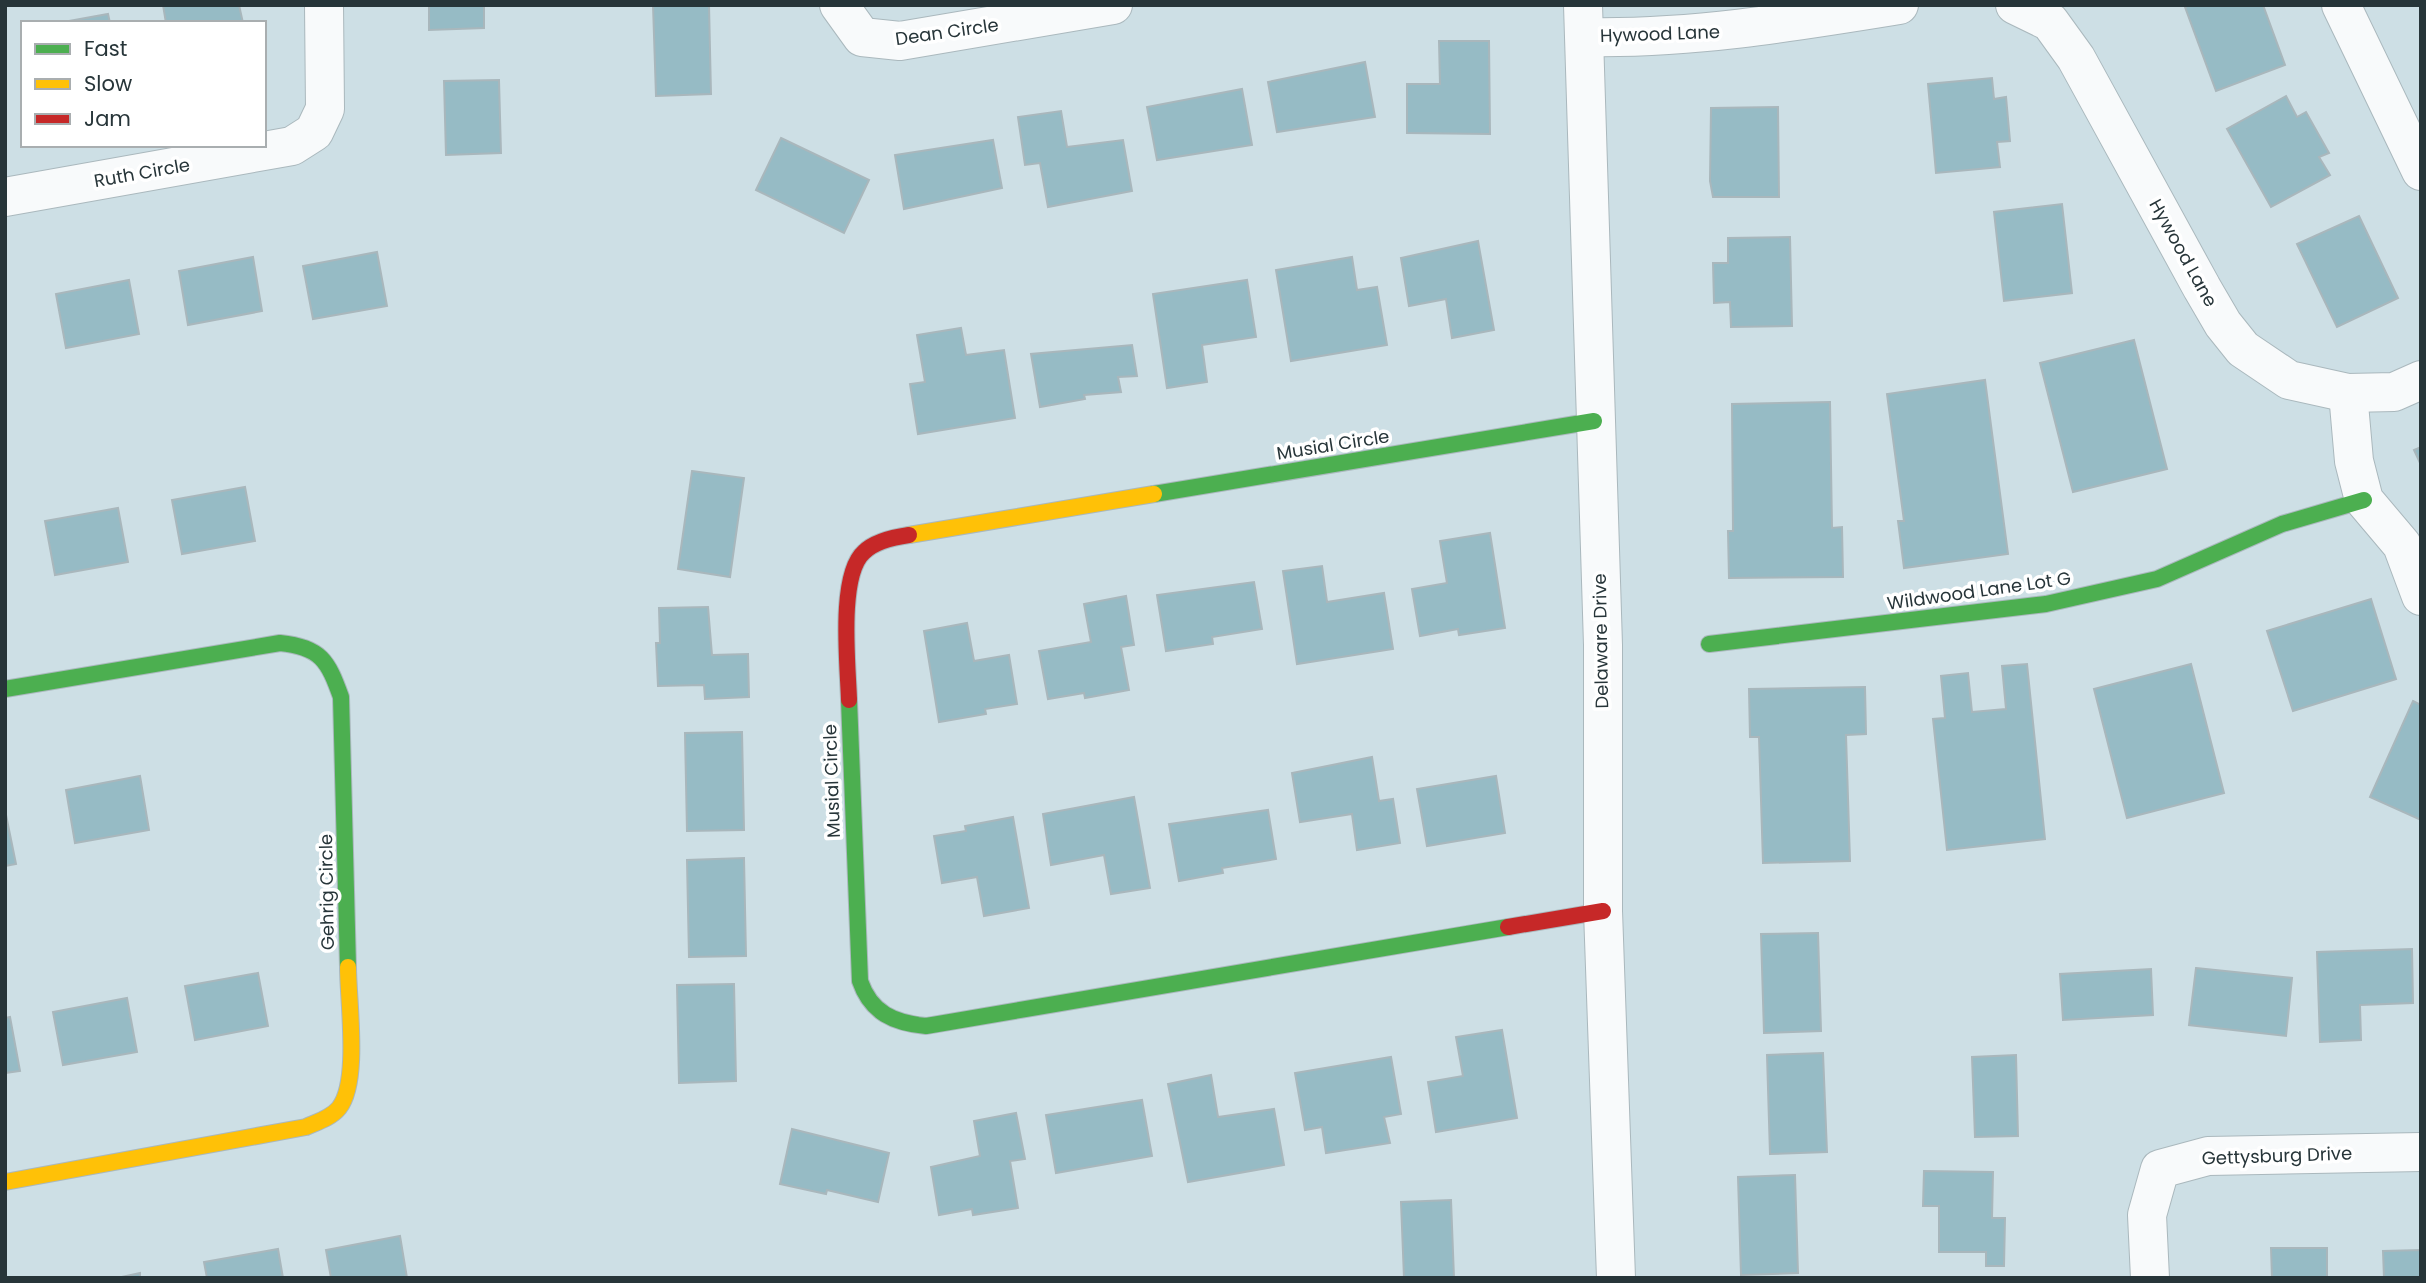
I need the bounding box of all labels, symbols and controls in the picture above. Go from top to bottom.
street label: Dean Circle [894,12,1000,51]
street label: Hywood Lane [1600,19,1720,48]
legend [21,21,266,147]
text: Fast [84,34,127,63]
text: Slow [84,69,132,98]
text: Jam [84,104,131,133]
street label: Ruth Circle [92,152,192,193]
street label: Hywood Lane [2143,194,2223,311]
street label: Musial Circle [1275,423,1391,466]
street label: Wildwood Lane Lot G [1885,565,2072,616]
street label: Delaware Drive [1587,573,1614,709]
street label: Musial Circle [817,724,846,838]
street label: Gehrig Circle [313,834,340,950]
street label: Gettysburg Drive [2201,1140,2353,1171]

